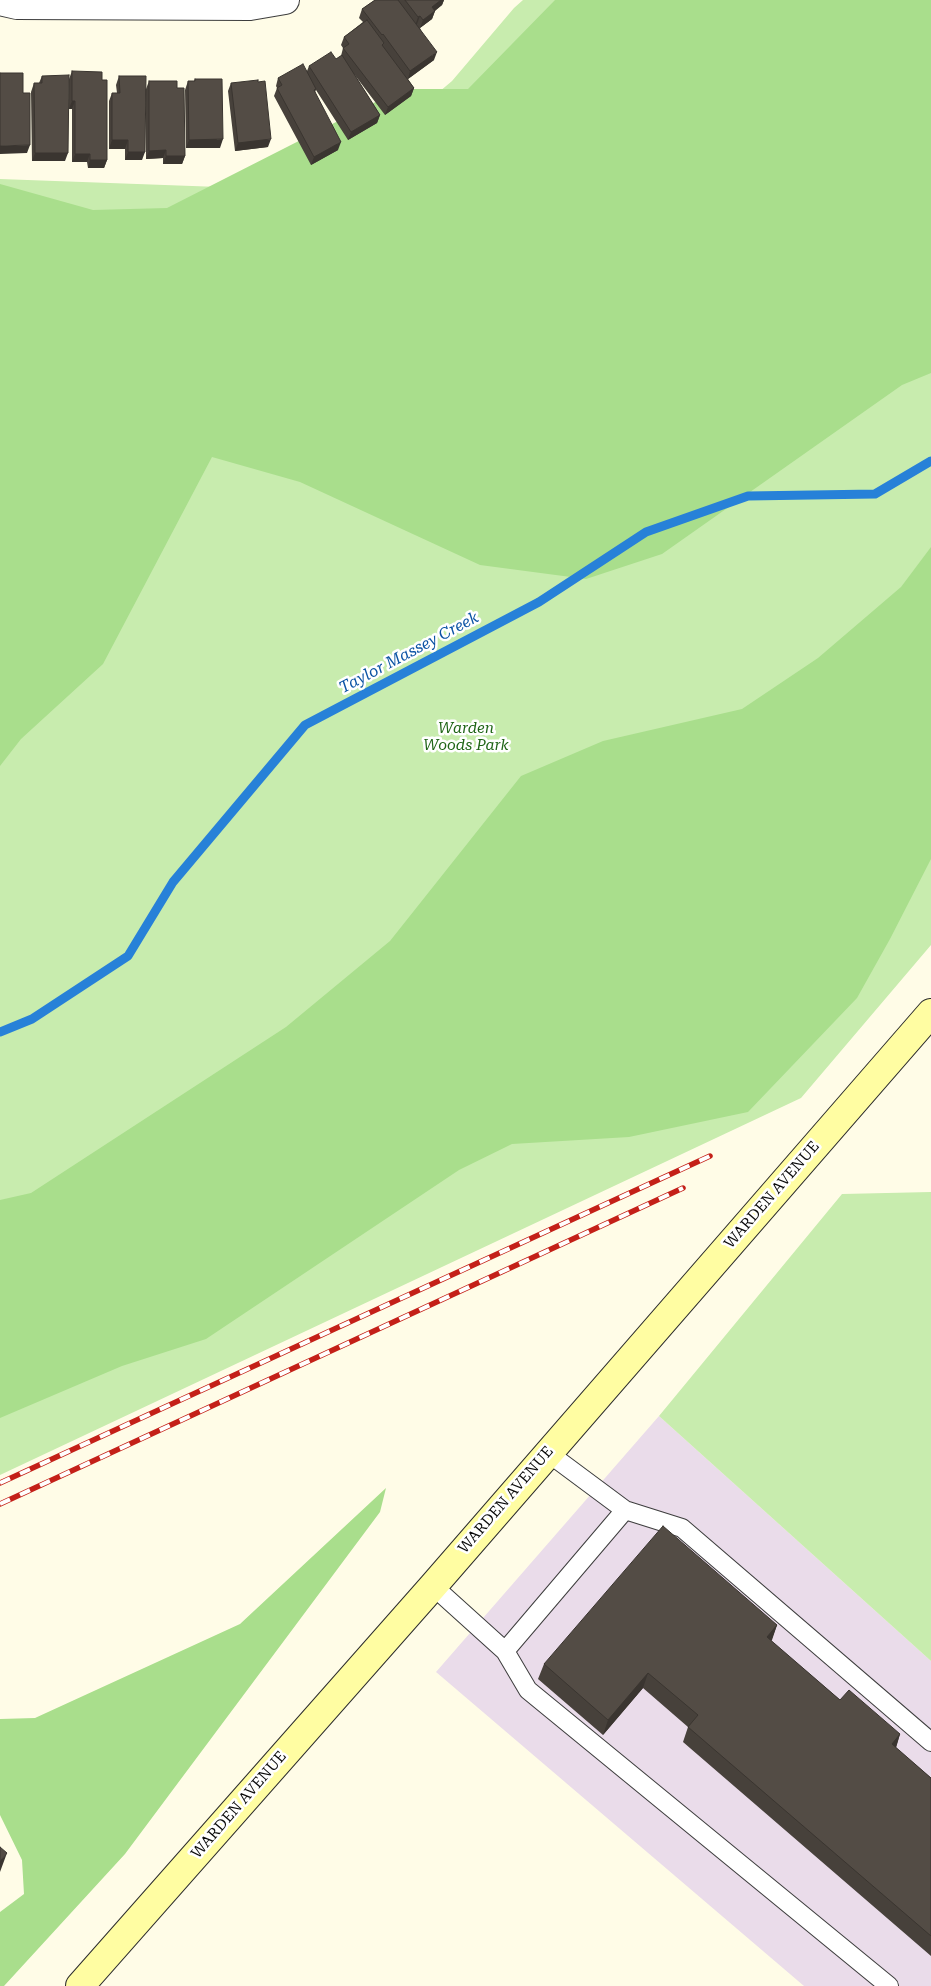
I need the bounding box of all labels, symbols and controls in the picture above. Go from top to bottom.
water label: Taylor Massey Creek [336,608,482,698]
park label: Warden Woods Park [423,720,509,755]
street label: WARDEN AVENUE [721,1138,823,1252]
street label: WARDEN AVENUE [455,1443,557,1557]
street label: WARDEN AVENUE [188,1748,290,1862]

